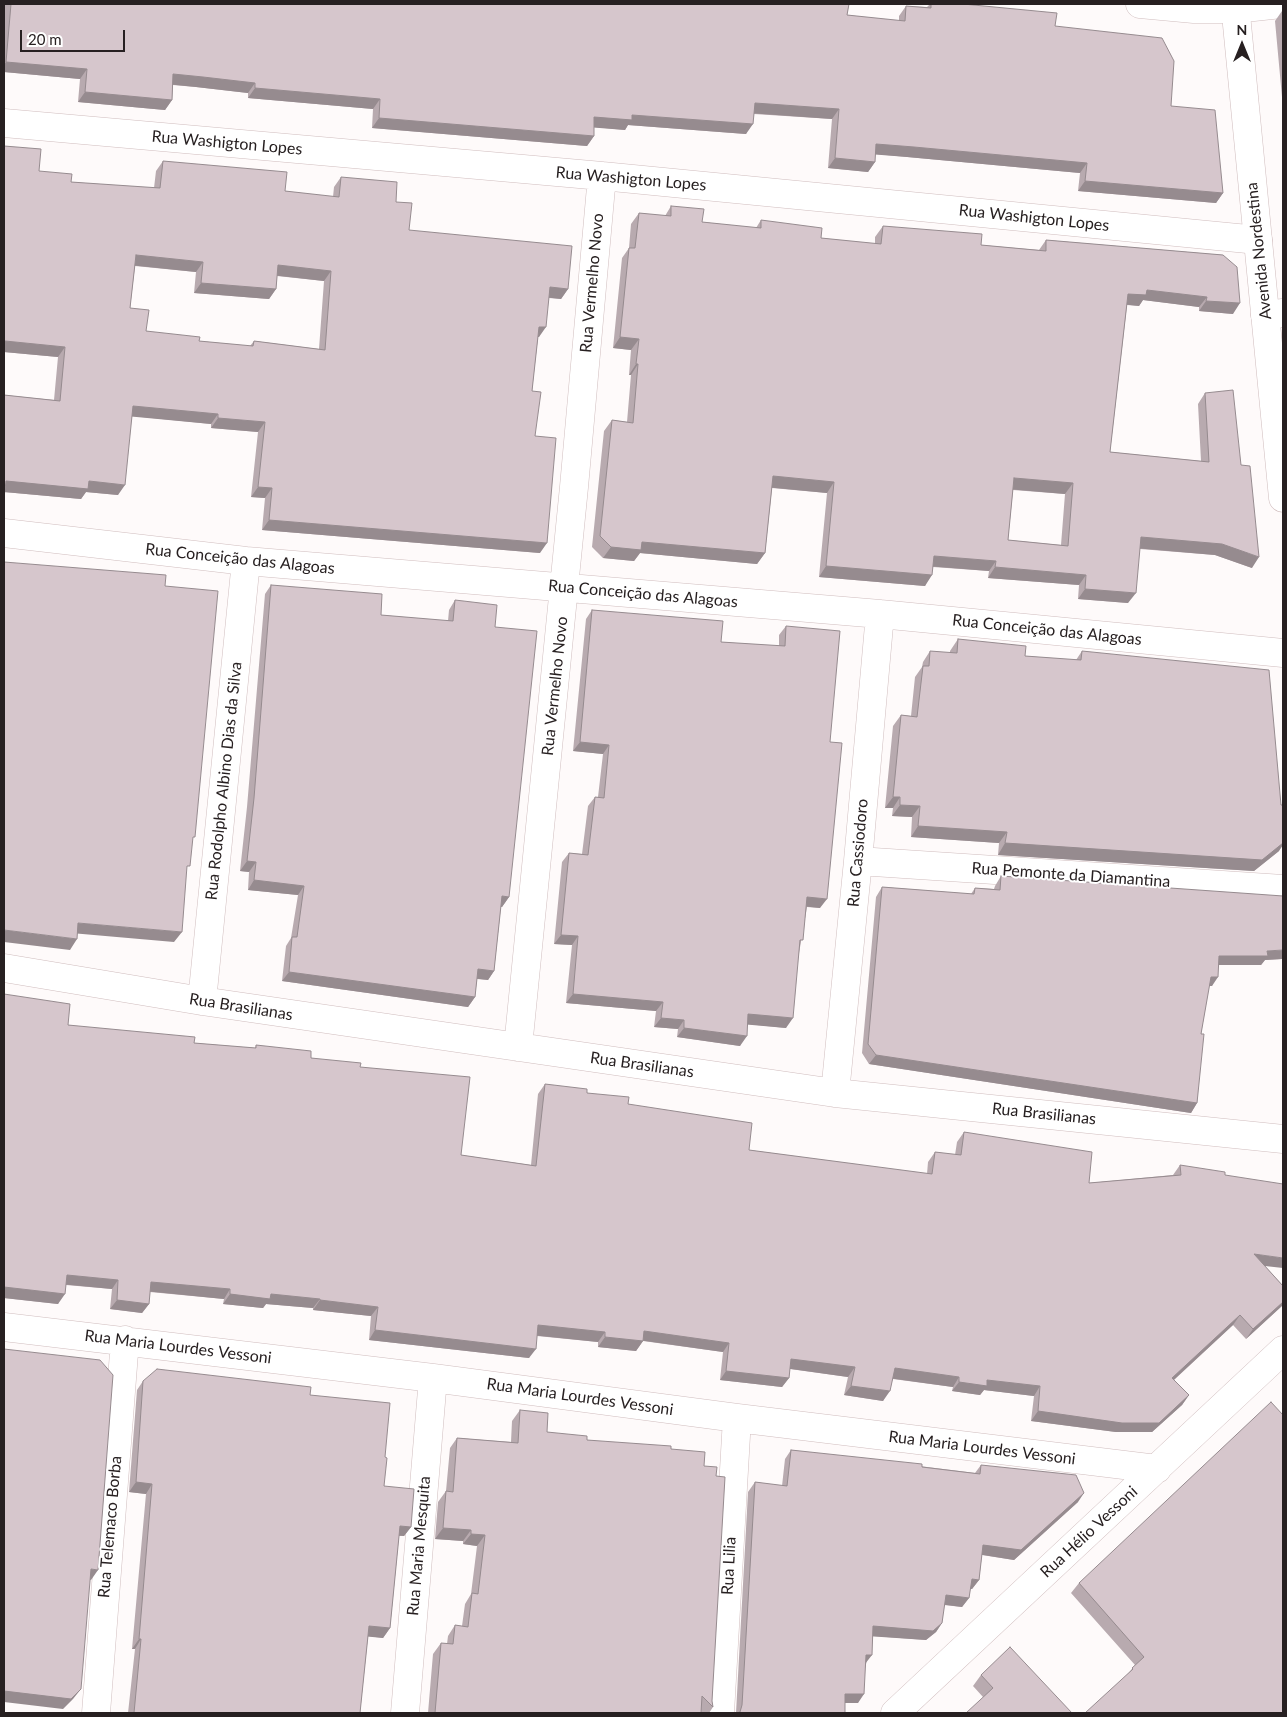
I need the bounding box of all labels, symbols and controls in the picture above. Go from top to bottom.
scale bar [22,20,128,52]
north arrow [1217,20,1267,70]
text: N [1237,21,1247,38]
text: 20 m [28,30,62,48]
street label: Rua Washigton Lopes [151,127,303,159]
street label: Rua Washigton Lopes [555,163,707,195]
street label: Avenida Nordestina [1242,181,1276,321]
street label: Rua Washigton Lopes [958,201,1110,235]
street label: Rua Vermelho Novo [576,212,608,354]
street label: Rua Conceição das Alagoas [144,540,336,578]
street label: Rua Conceição das Alagoas [547,576,739,612]
street label: Rua Conceição das Alagoas [951,611,1143,649]
street label: Rua Vermelho Novo [538,615,572,757]
street label: Rua Rodolpho Albino Dias da Silva [202,661,246,901]
street label: Rua Cassiodoro [844,798,872,908]
street label: Rua Pemonte da Diamantina [971,858,1171,892]
street label: Rua Brasilianas [188,989,294,1025]
street label: Rua Brasilianas [589,1048,695,1082]
street label: Rua Brasilianas [991,1099,1097,1129]
street label: Rua Maria Lourdes Vessoni [83,1326,273,1368]
street label: Rua Maria Lourdes Vessoni [485,1374,675,1420]
street label: Rua Maria Lourdes Vessoni [887,1427,1077,1469]
street label: Rua Telemaco Borba [94,1455,126,1599]
street label: Rua Maria Mesquita [403,1475,435,1617]
street label: Rua Hélio Vessoni [1037,1482,1141,1582]
street label: Rua Lilia [718,1536,740,1596]

